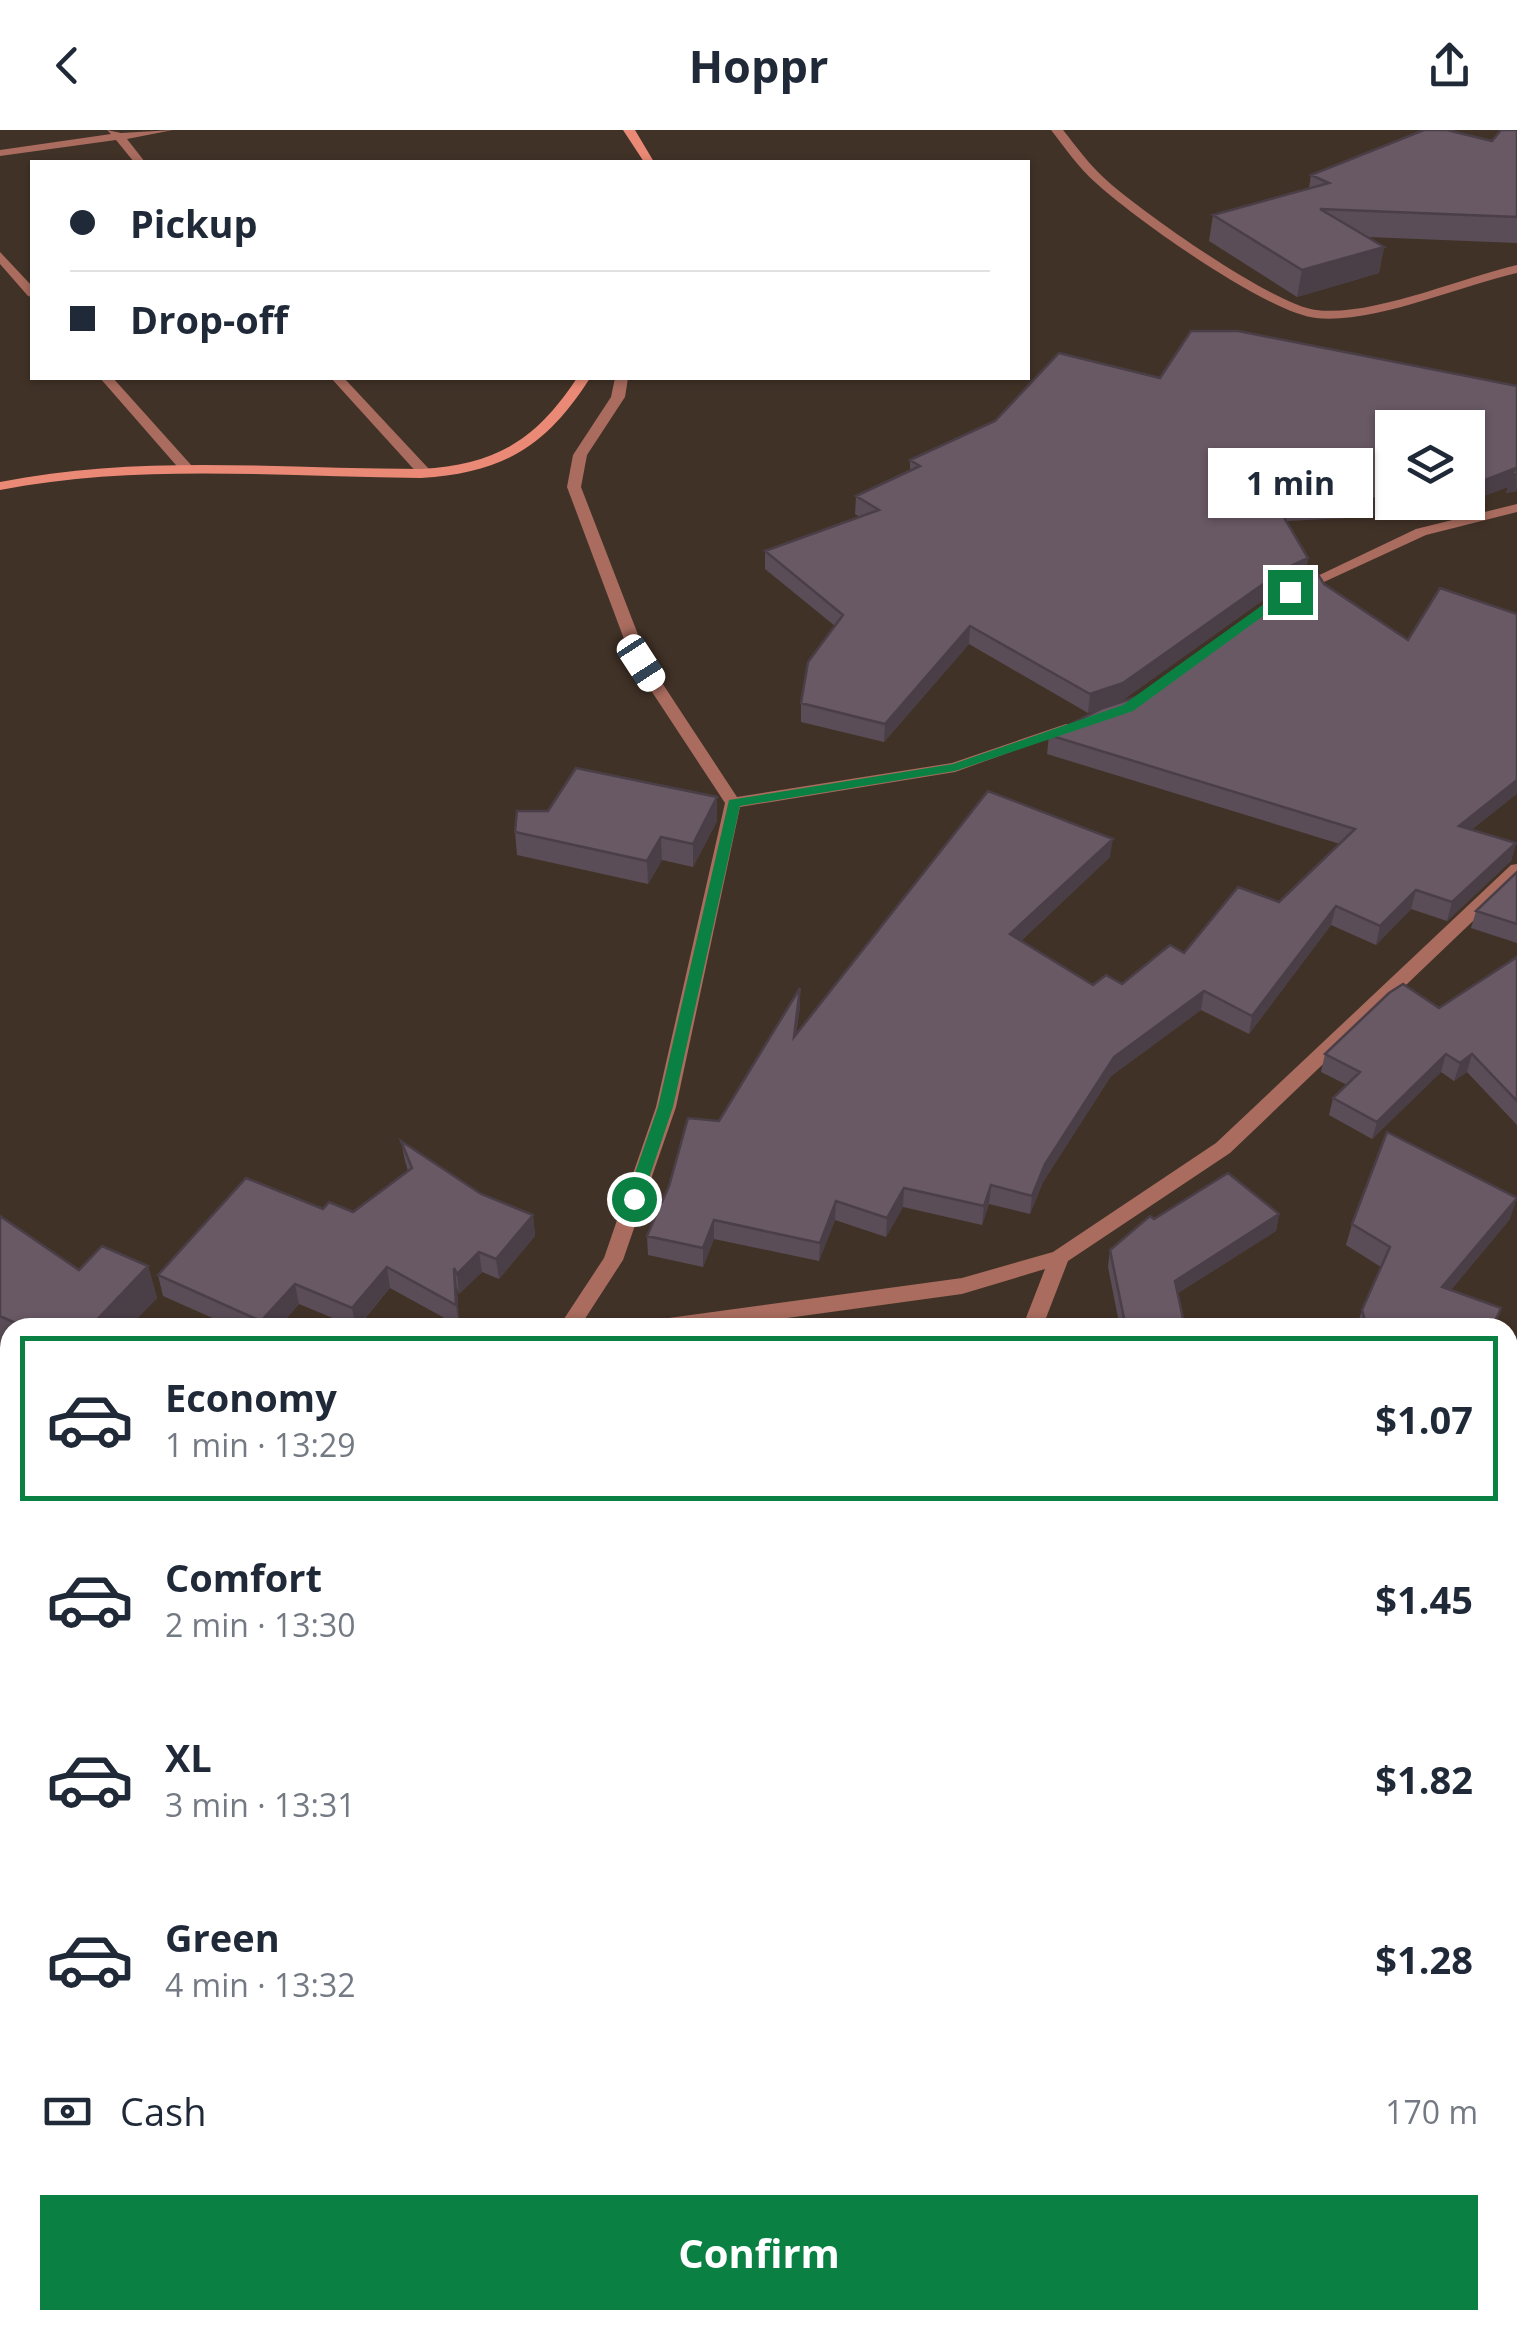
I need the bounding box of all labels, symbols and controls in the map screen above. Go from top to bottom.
text: Hoppr [689,35,828,96]
icon: back [40,38,95,93]
icon: share [1422,38,1477,93]
text: Pickup [130,197,258,249]
text: Drop-off [130,293,288,345]
map controls [1375,410,1485,520]
button: layers [1375,410,1485,520]
callout: 1 min [1208,447,1372,517]
text: 1 min [1246,461,1335,504]
route end [1268,570,1313,615]
car [612,630,670,696]
route start [612,1177,657,1222]
text: Economy [165,1371,337,1423]
icon: car [45,1374,135,1464]
text: $1.07 [1375,1393,1473,1445]
text: 1 min · 13:29 [165,1423,356,1466]
text: Comfort [165,1551,322,1603]
icon: car [45,1554,135,1644]
text: $1.45 [1375,1573,1473,1625]
text: 2 min · 13:30 [165,1603,356,1646]
text: XL [165,1731,212,1783]
icon: car [45,1734,135,1824]
text: $1.82 [1375,1753,1473,1805]
text: 3 min · 13:31 [165,1783,356,1826]
text: Green [165,1911,280,1963]
icon: car [45,1914,135,2004]
text: $1.28 [1375,1933,1473,1985]
text: 4 min · 13:32 [165,1963,356,2006]
icon: cash [40,2084,95,2139]
text: Cash [120,2085,206,2137]
text: 170 m [1385,2090,1478,2133]
button: Confirm [40,2195,1478,2310]

